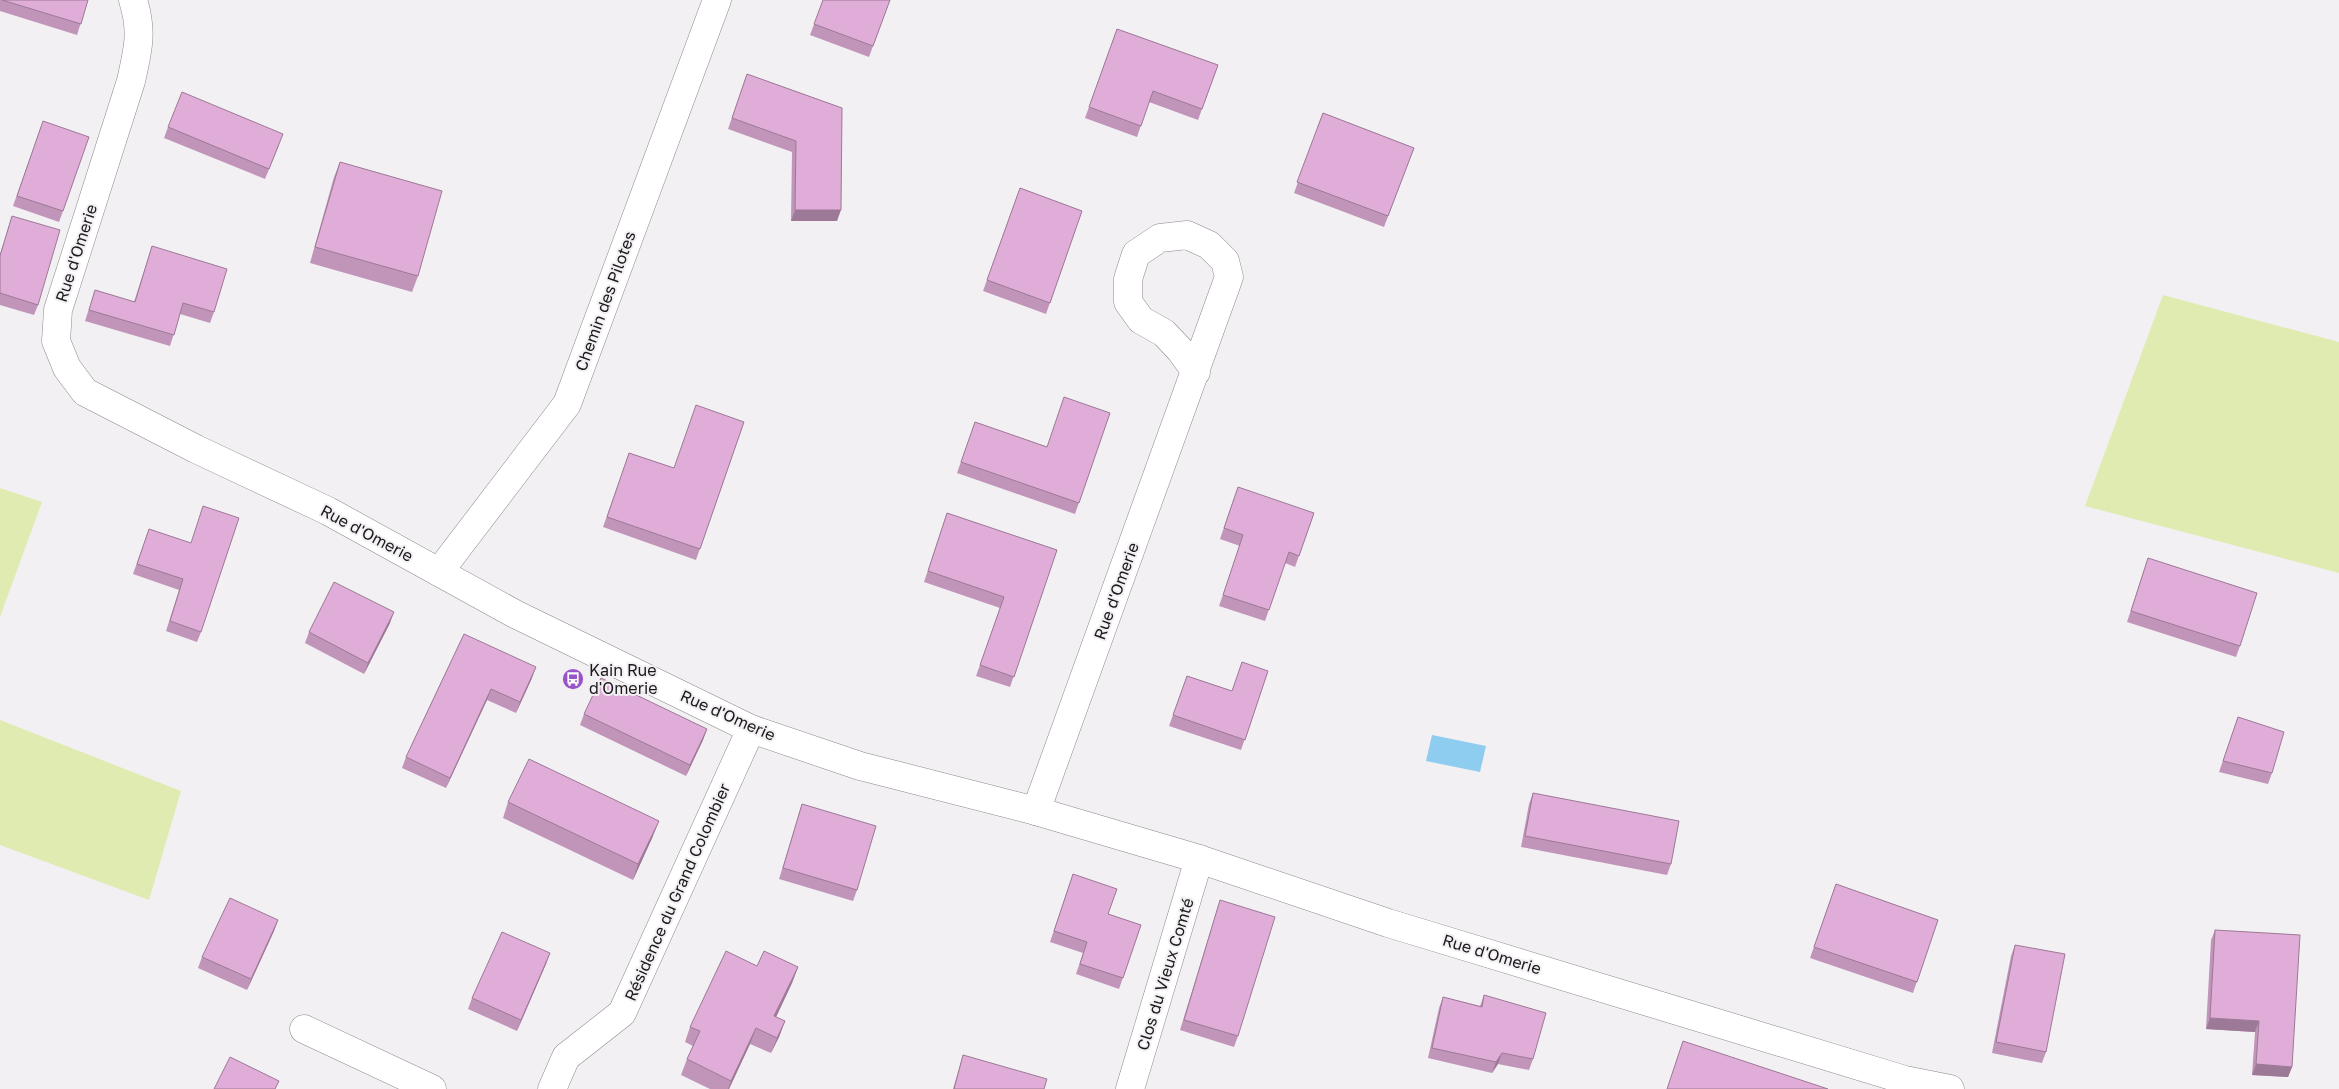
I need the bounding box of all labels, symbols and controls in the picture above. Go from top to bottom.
street label: Rue d'Omerie [51,201,101,305]
street label: Chemin des Pilotes [570,228,640,374]
street label: Rue d'Omerie [317,500,417,566]
street label: Rue d'Omerie [1089,540,1143,642]
place label: Kain Rue d'Omerie [589,660,657,698]
bus stop icon: Kain Rue d'Omerie [561,667,585,691]
street label: Rue d'Omerie [677,685,779,745]
street label: Résidence du Grand Colombier [620,780,734,1004]
street label: Clos du Vieux Comté [1132,895,1198,1053]
street label: Rue d'Omerie [1440,930,1544,978]

